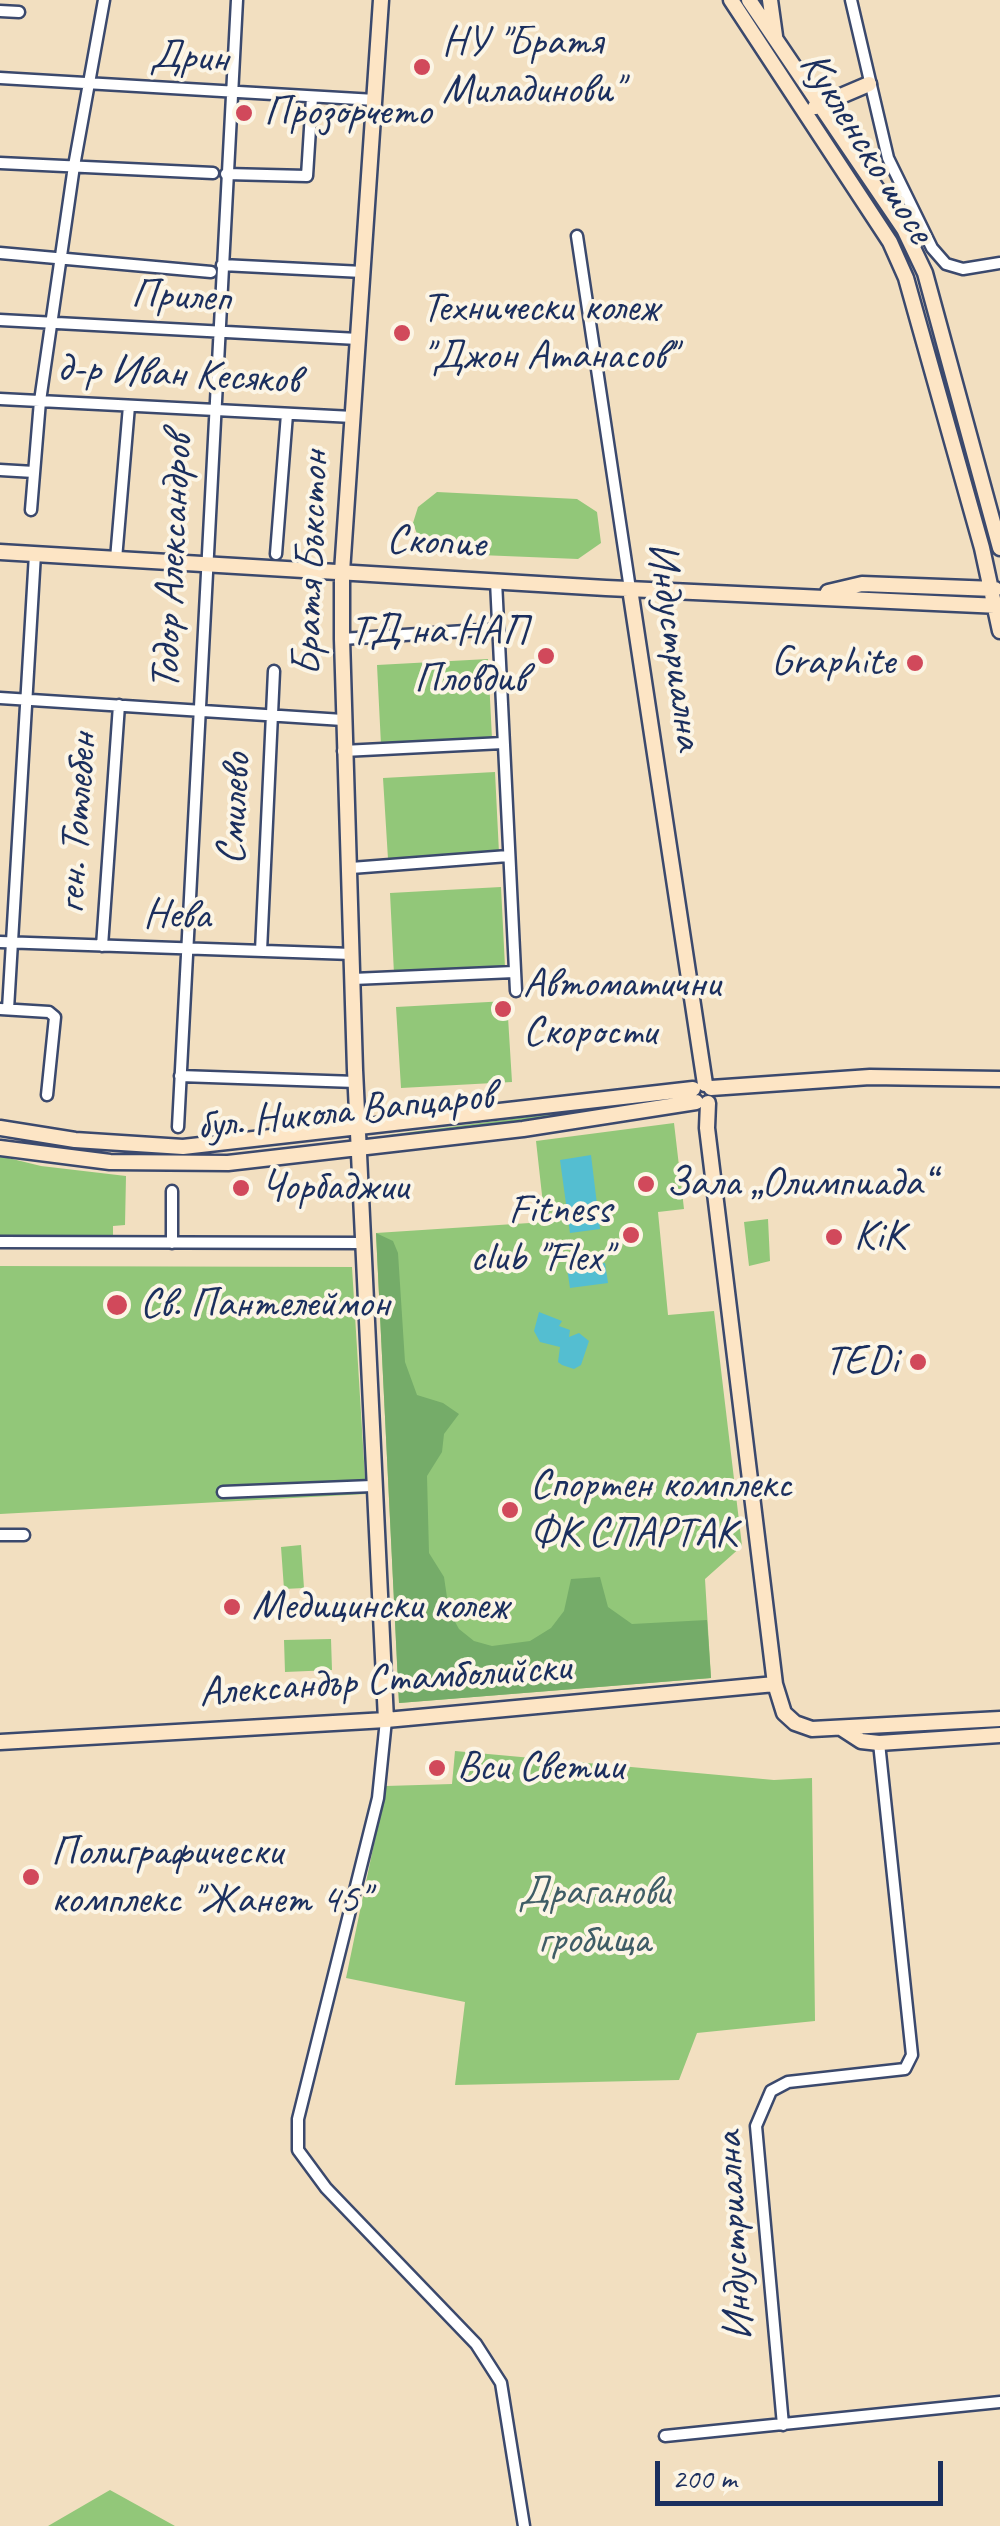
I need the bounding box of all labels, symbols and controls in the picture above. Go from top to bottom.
place label: НУ "Братя Миладинови" [442,18,622,116]
street label: Дрин [149,31,229,85]
street label: Кукленско шосе [787,43,945,253]
marker: НУ "Братя Миладинови" [411,56,433,78]
place label: Прозорчето [264,88,431,138]
marker: Прозорчето [233,102,255,124]
street label: Прилеп [130,269,232,325]
place label: Технически колеж "Джон Атанасов" [422,284,676,382]
marker: Технически колеж "Джон Атанасов" [391,322,413,344]
street label: д-р Иван Кесяков [55,343,301,407]
street label: Тодор Александров [141,433,205,691]
street label: Братя Бъкстон [283,450,341,676]
street label: Скопие [385,515,487,571]
street label: Индустриална [634,539,714,753]
place label: ТД на НАП Пловдив [350,607,526,706]
place label: Graphite [771,638,895,688]
marker: ТД на НАП Пловдив [535,645,557,667]
marker: Graphite [904,652,926,674]
street label: ген. Тотлебен [47,731,109,915]
street label: Смилево [207,752,263,866]
street label: Нева [143,890,211,942]
place label: Автоматични Скорости [523,960,721,1058]
marker: Автоматични Скорости [492,998,514,1020]
street label: бул. Никола Вапцаров [194,1071,496,1153]
place label: Зала „Олимпиада“ [666,1159,933,1209]
place label: Чорбаджии [261,1163,409,1213]
marker: Зала „Олимпиада“ [635,1173,657,1195]
marker: Чорбаджии [230,1177,252,1199]
place label: Fitness club "Flex" [470,1186,611,1284]
place label: KiK [854,1212,904,1262]
marker: Fitness club "Flex" [620,1224,642,1246]
marker: KiK [823,1226,845,1248]
place label: Св. Пантелеймон [140,1280,389,1330]
marker: Св. Пантелеймон [104,1292,130,1318]
place label: TEDi [825,1337,898,1387]
marker: TEDi [907,1351,929,1373]
place label: Спортен комплекс ФК СПАРТАК [530,1461,792,1560]
marker: Спортен комплекс ФК СПАРТАК [499,1499,521,1521]
place label: Медицински колеж [252,1582,507,1632]
marker: Медицински колеж [221,1596,243,1618]
street label: Александър Стамболийски [197,1643,573,1719]
place label: Вси Светии [457,1743,623,1793]
marker: Вси Светии [426,1757,448,1779]
place label: Полиграфически комплекс "Жанет 45" [51,1828,369,1926]
marker: Полиграфически комплекс "Жанет 45" [20,1866,42,1888]
park label: Драганови гробища [518,1868,670,1966]
street label: Индустриална [704,2130,766,2342]
scale bar [660,2441,948,2503]
text: 200 m [672,2459,737,2497]

